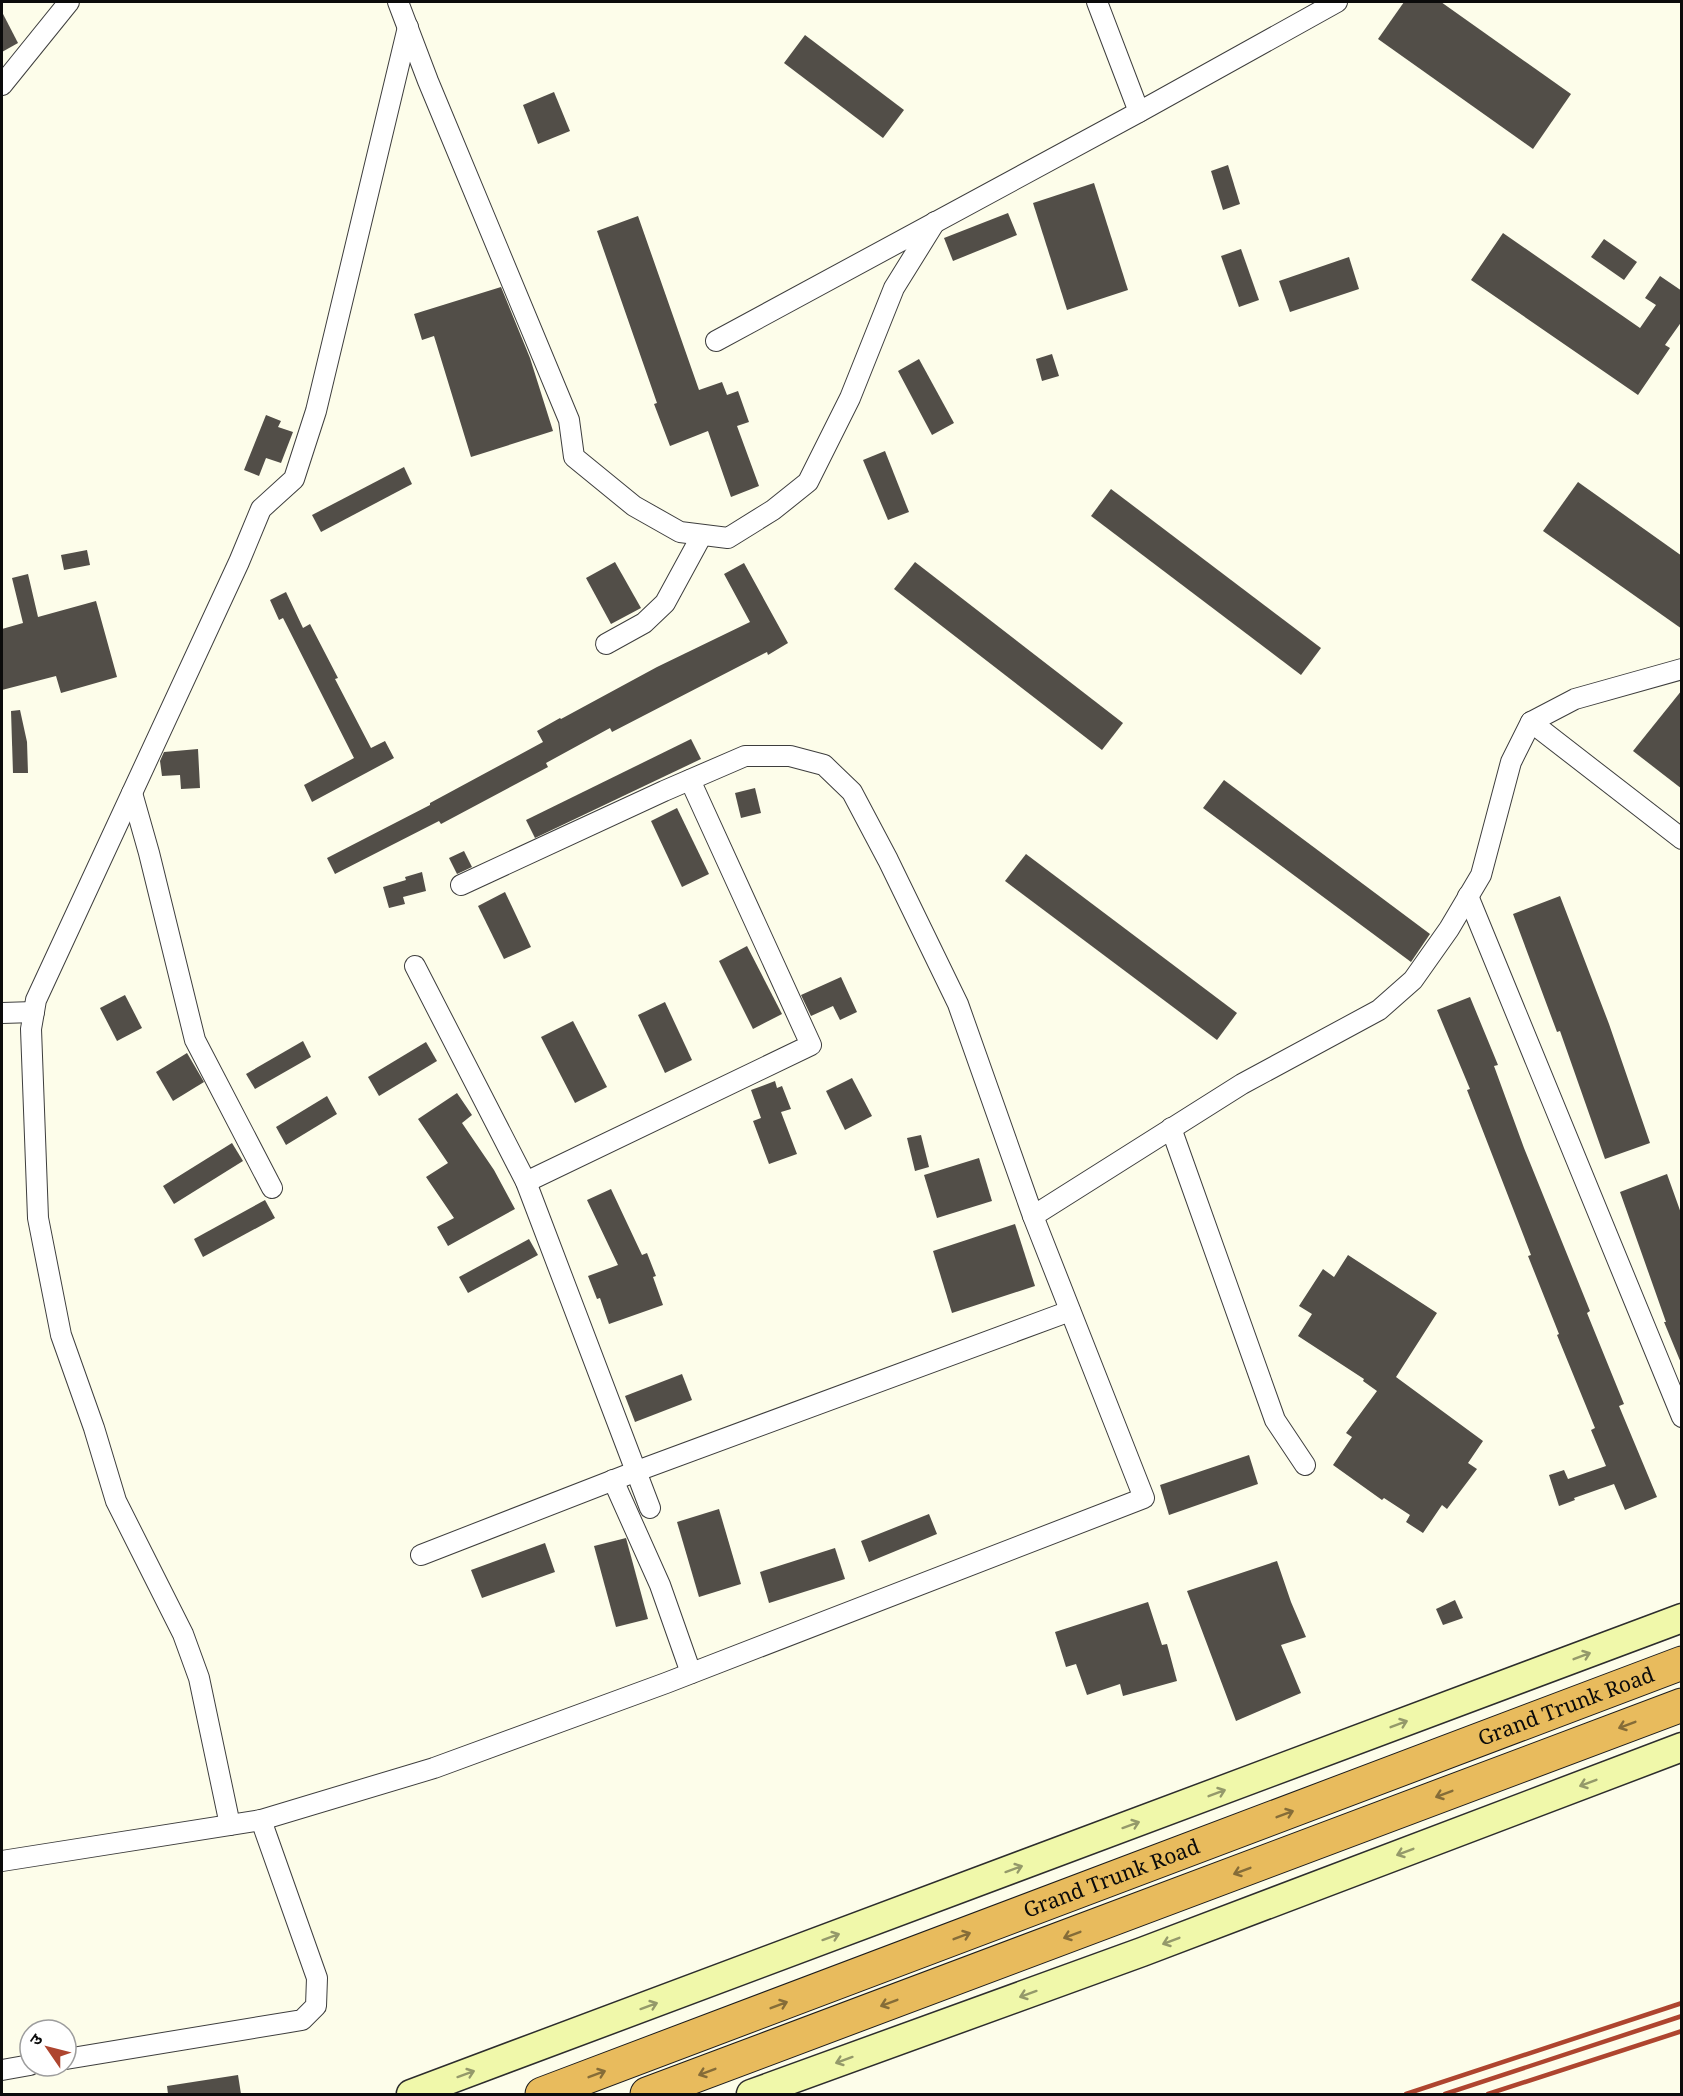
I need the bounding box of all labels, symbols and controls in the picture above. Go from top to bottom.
one-way arrow [1572,1649,1591,1660]
street label: Grand Trunk Road [1474,1660,1658,1752]
one-way arrow [1390,1718,1408,1729]
one-way arrow [1618,1721,1637,1732]
one-way arrow [1579,1778,1597,1789]
one-way arrow [1207,1787,1226,1798]
one-way arrow [1436,1790,1454,1801]
one-way arrow [1275,1808,1294,1819]
one-way arrow [1122,1819,1140,1830]
street label: Grand Trunk Road [1019,1832,1203,1924]
one-way arrow [1396,1847,1415,1858]
one-way arrow [1004,1863,1023,1874]
one-way arrow [1234,1866,1252,1877]
one-way arrow [952,1930,971,1941]
one-way arrow [1063,1930,1082,1941]
one-way arrow [822,1931,840,1942]
one-way arrow [1162,1937,1181,1948]
one-way arrow [1019,1989,1038,2000]
one-way arrow [639,1999,658,2010]
one-way arrow [769,1999,788,2010]
one-way arrow [880,1999,899,2010]
north arrow [18,2018,78,2078]
text: उ [24,2029,48,2050]
one-way arrow [836,2056,854,2067]
one-way arrow [698,2067,717,2078]
one-way arrow [456,2068,475,2079]
one-way arrow [587,2068,606,2079]

